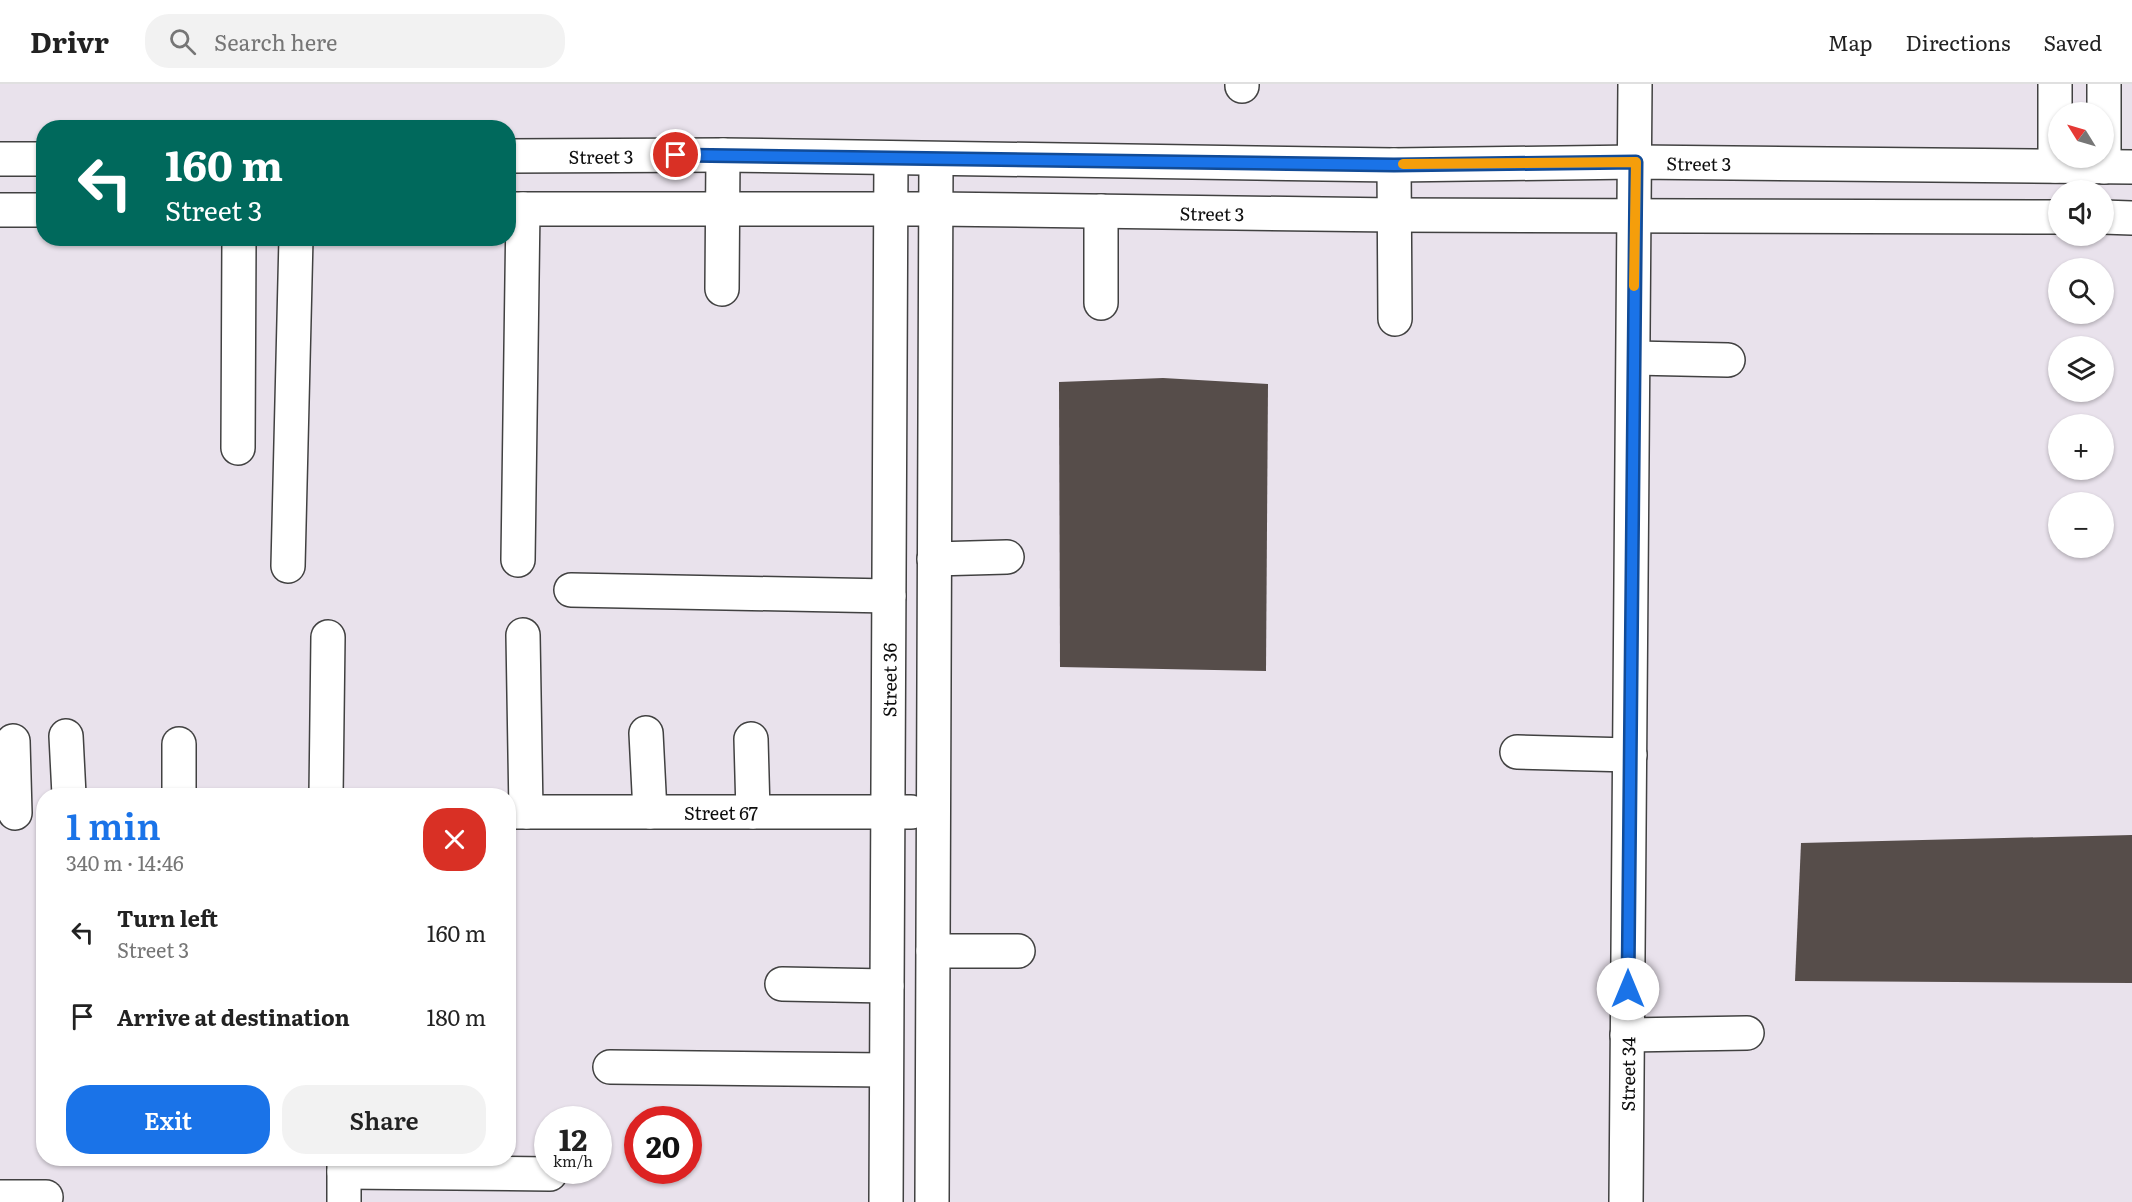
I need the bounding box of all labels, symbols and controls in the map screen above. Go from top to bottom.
search box [145,14,565,68]
text: Drivr [30,20,109,62]
icon: search [166,25,199,58]
text: Search here [214,25,337,58]
text: Map [1828,26,1873,57]
text: Directions [1906,26,2011,57]
text: Saved [2044,26,2102,57]
north arrow [2048,102,2114,168]
map controls [2048,102,2114,558]
pin [650,129,701,180]
text: 160 m [165,132,283,194]
icon: arrive [659,138,692,171]
street label: Street 3 [568,142,634,169]
icon: left [66,144,144,222]
street label: Street 3 [1666,149,1731,176]
button: sound [2048,180,2114,246]
text: Street 3 [165,189,262,229]
street label: Street 3 [1179,199,1245,227]
button: search [2048,258,2114,324]
button: layers [2048,336,2114,402]
button: + [2048,414,2114,480]
button: − [2048,492,2114,558]
street label: Street 36 [875,642,902,717]
text: 1 min [66,798,161,851]
street label: Street 67 [684,799,758,826]
button: close [423,808,486,871]
text: 340 m · 14:46 [66,847,184,877]
text: Turn left [117,901,218,934]
icon: left [66,916,99,949]
text: 160 m [427,916,486,949]
text: Street 3 [117,934,189,964]
position arrow [1596,957,1660,1021]
icon: arrive [66,1000,99,1033]
text: Arrive at destination [117,1000,350,1033]
text: 180 m [426,1000,486,1033]
street label: Street 34 [1613,1036,1641,1111]
button: Exit [66,1085,270,1154]
button: Share [282,1085,486,1154]
speed limit sign: 20 [624,1106,702,1184]
text: 12 [559,1116,587,1160]
text: km/h [553,1149,593,1172]

